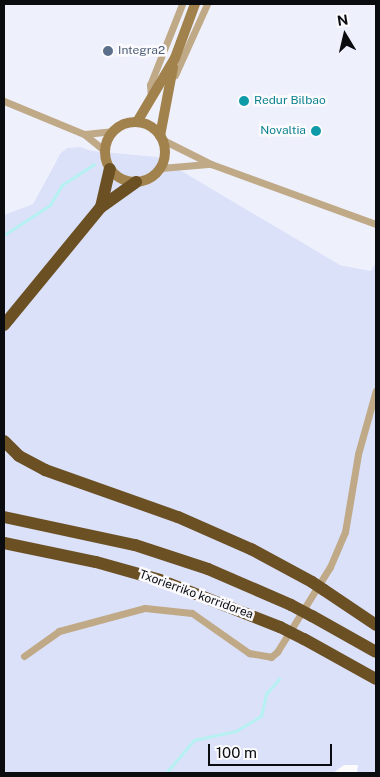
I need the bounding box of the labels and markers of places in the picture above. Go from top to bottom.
place label: Integra2 [118,44,165,58]
marker: Integra2 [102,45,114,57]
place label: Redur Bilbao [254,94,326,108]
marker: Redur Bilbao [238,95,250,107]
place label: Novaltia [260,124,306,138]
marker: Novaltia [310,125,322,137]

